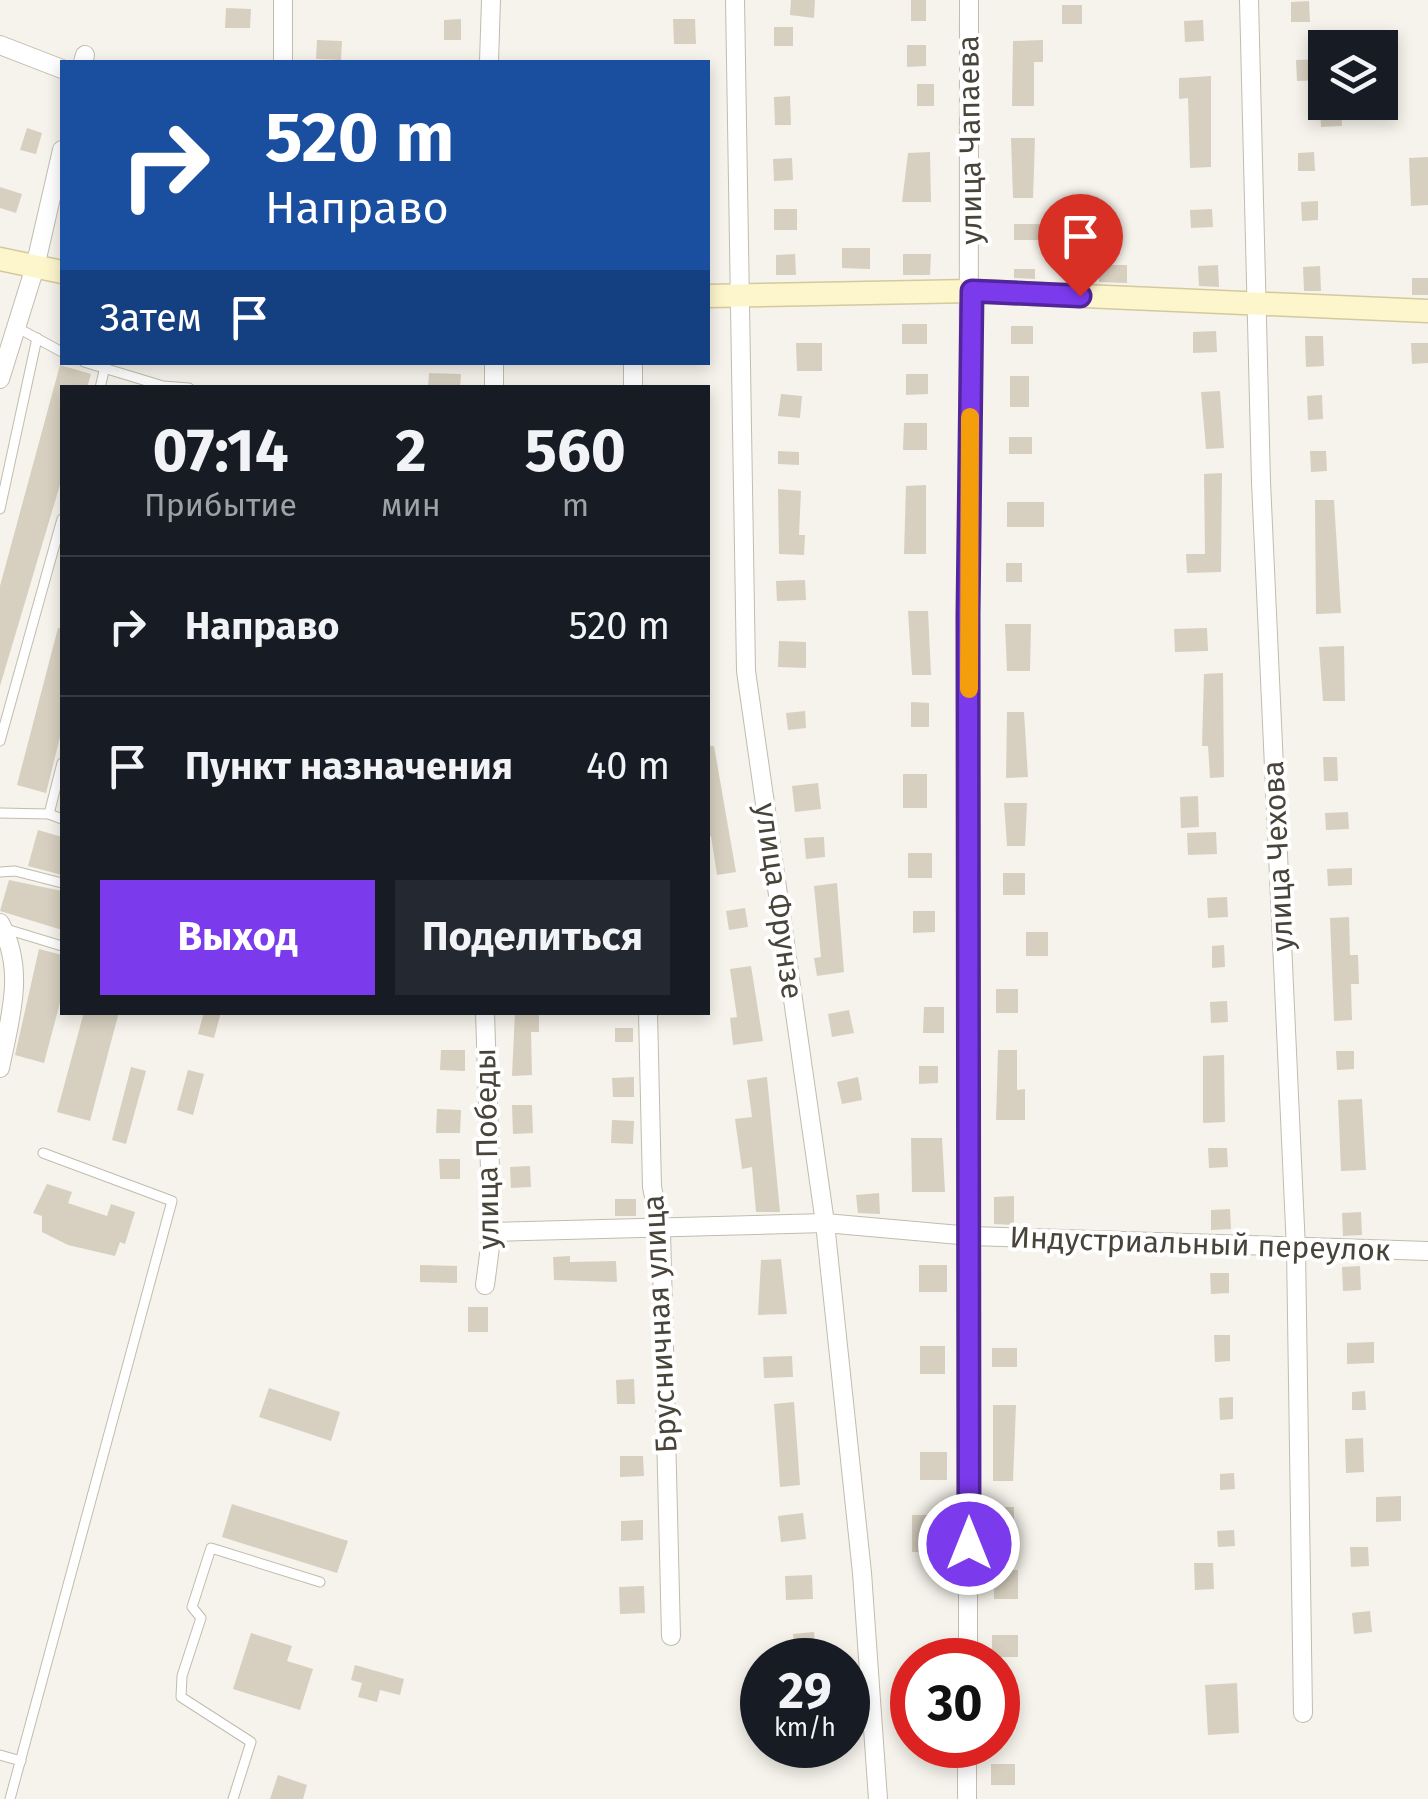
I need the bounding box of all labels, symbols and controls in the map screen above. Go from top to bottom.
map controls [1308,30,1398,120]
button: layers [1308,30,1398,120]
street label: улица Чапаева [950,35,990,245]
text: 520 m [265,96,454,180]
icon: right [100,100,230,230]
text: Направо [265,181,449,235]
pin [1038,194,1123,297]
icon: arrive [1053,209,1108,264]
icon: arrive [222,290,277,345]
text: Затем [100,295,202,341]
text: 07:14 [152,415,289,487]
text: 2 [395,415,426,487]
text: 560 [525,415,626,487]
text: Прибытие [144,486,297,524]
text: мин [381,486,441,524]
text: m [562,486,589,524]
icon: right [100,599,155,654]
text: Направо [185,603,339,649]
text: 520 m [569,603,670,649]
icon: arrive [100,739,155,794]
text: Пункт назначения [185,743,513,789]
text: 40 m [586,743,670,789]
street label: улица Чехова [1255,760,1301,952]
street label: улица Фрунзе [747,801,811,1001]
button: Выход [100,880,375,995]
button: Поделиться [395,880,670,995]
street label: улица Победы [467,1048,507,1250]
street label: Брусничная улица [635,1194,685,1454]
street label: Индустриальный переулок [1009,1219,1391,1269]
position arrow [917,1492,1021,1596]
speed limit sign: 30 [890,1638,1020,1768]
text: 29 [778,1661,832,1721]
text: km/h [774,1713,836,1743]

